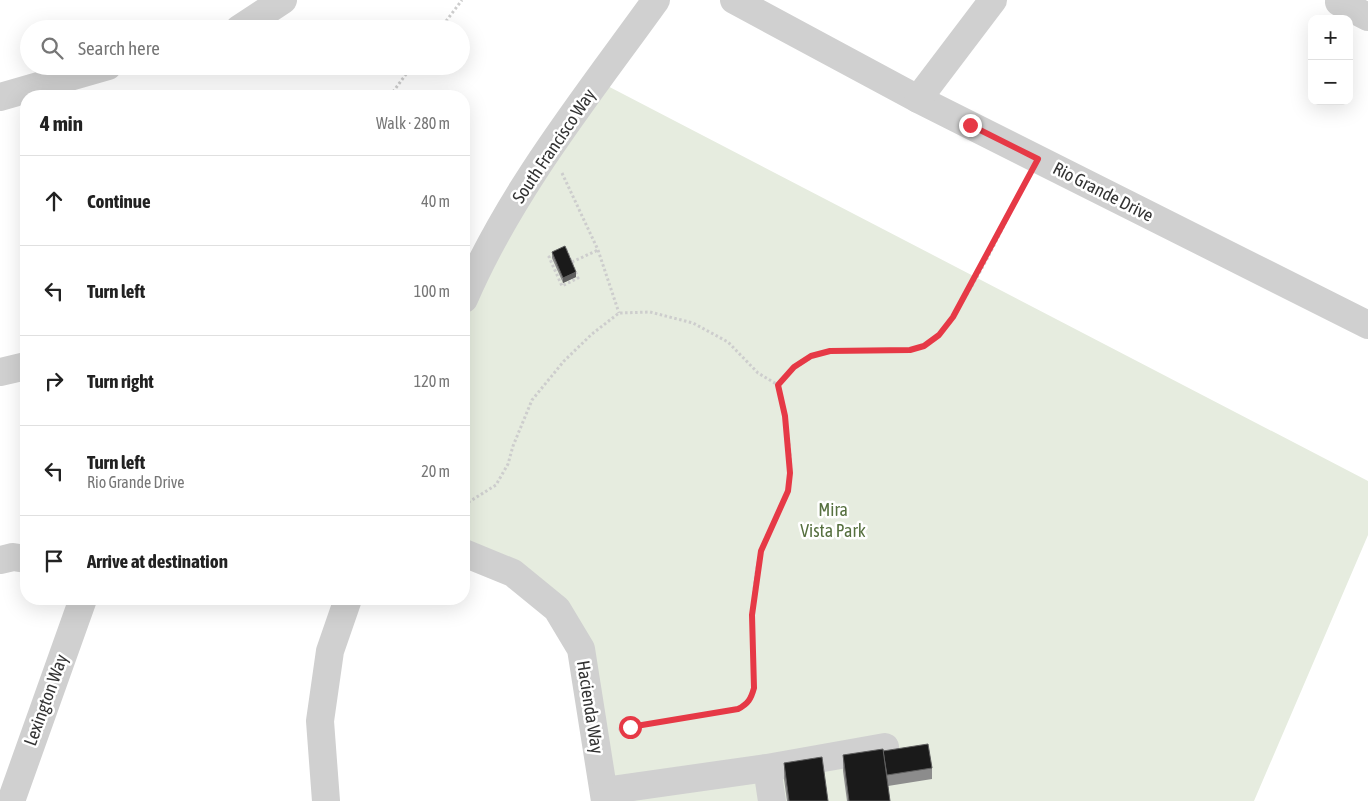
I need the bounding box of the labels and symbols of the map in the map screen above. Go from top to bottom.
street label: South Francisco Way [508,85,599,207]
route end [959,114,982,137]
street label: Rio Grande Drive [1050,157,1157,226]
park label: Mira Vista Park [800,499,866,541]
street label: Lexington Way [19,651,72,748]
street label: Hacienda Way [573,659,608,755]
route start [619,716,642,739]

